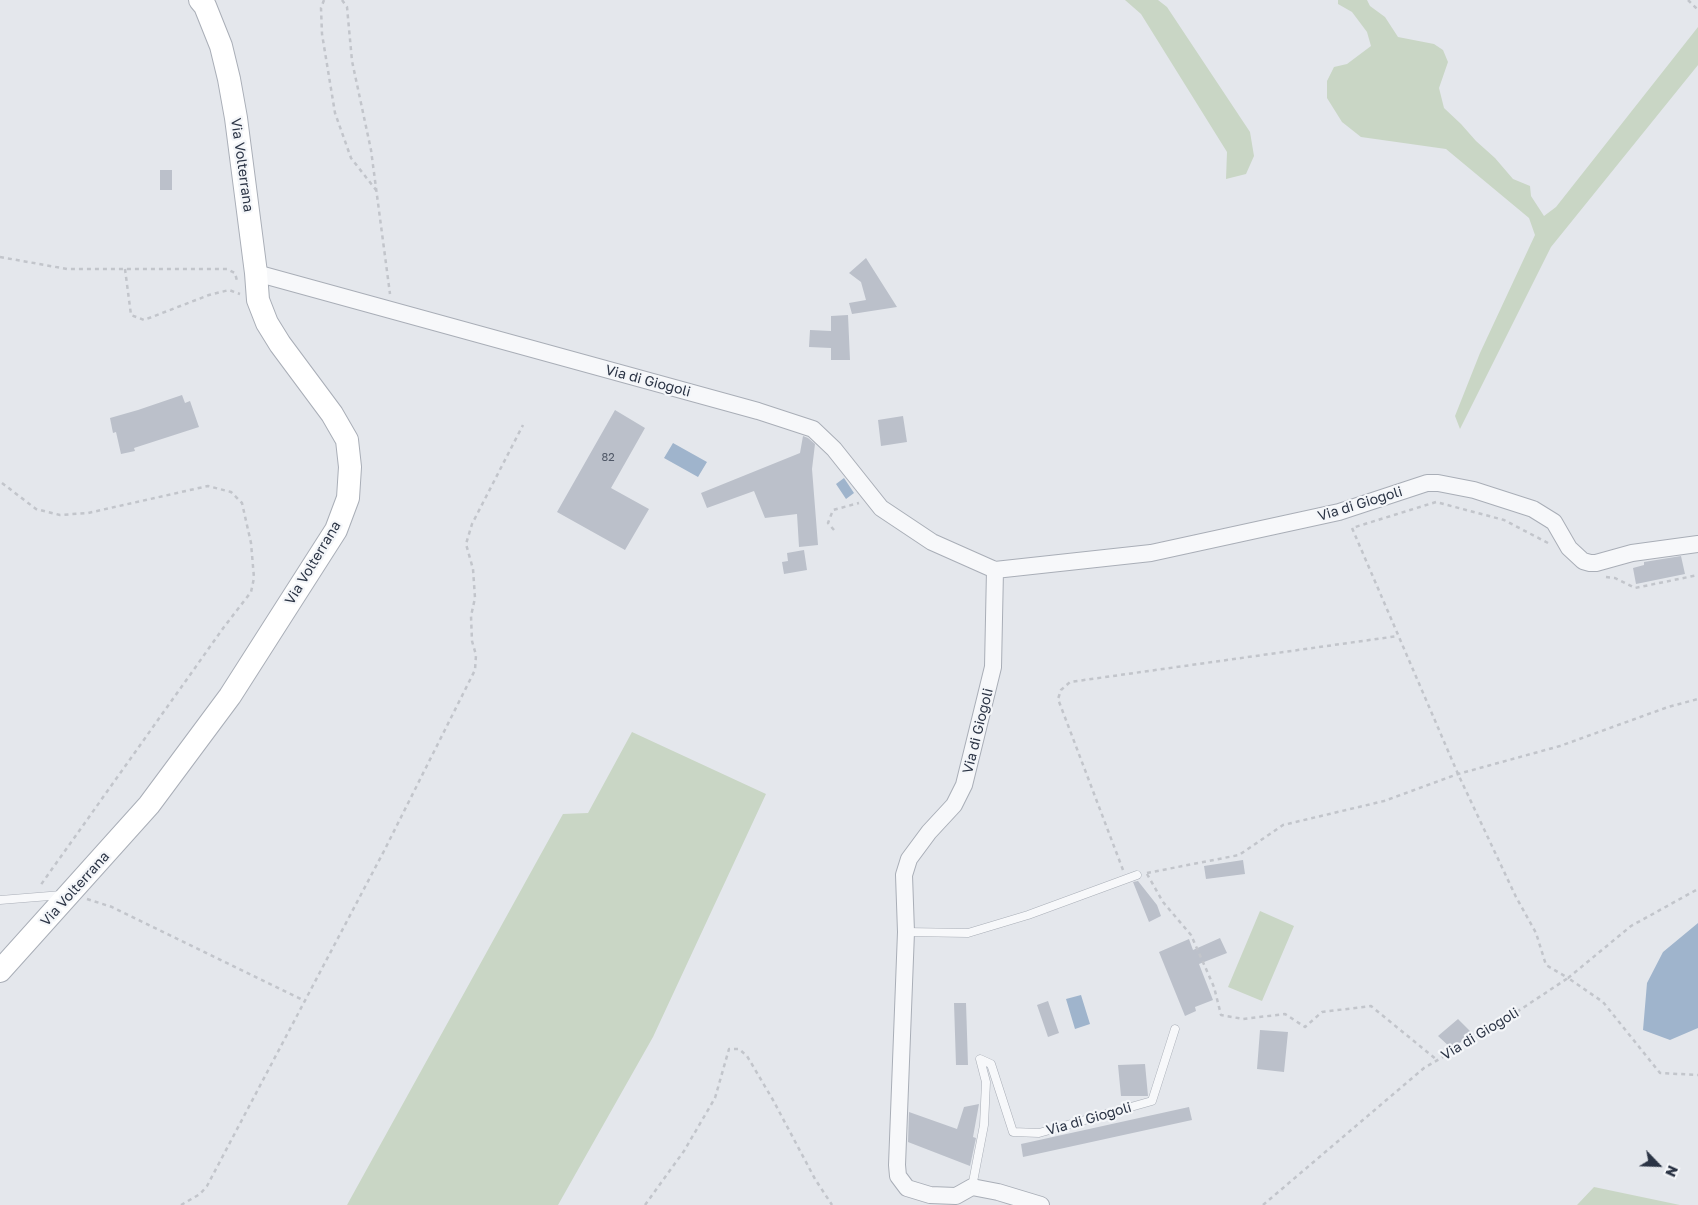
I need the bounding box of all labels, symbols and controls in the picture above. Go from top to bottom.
street label: Via Volterrana [227,117,257,213]
street label: Via di Giogoli [603,362,693,400]
house number: 82 [601,451,615,465]
street label: Via di Giogoli [1316,483,1404,525]
street label: Via Volterrana [281,518,345,608]
street label: Via di Giogoli [959,686,997,776]
street label: Via Volterrana [37,848,113,930]
street label: Via di Giogoli [1438,1004,1522,1064]
street label: Via di Giogoli [1045,1099,1133,1139]
north arrow [1633,1140,1683,1190]
text: N [1662,1163,1682,1180]

